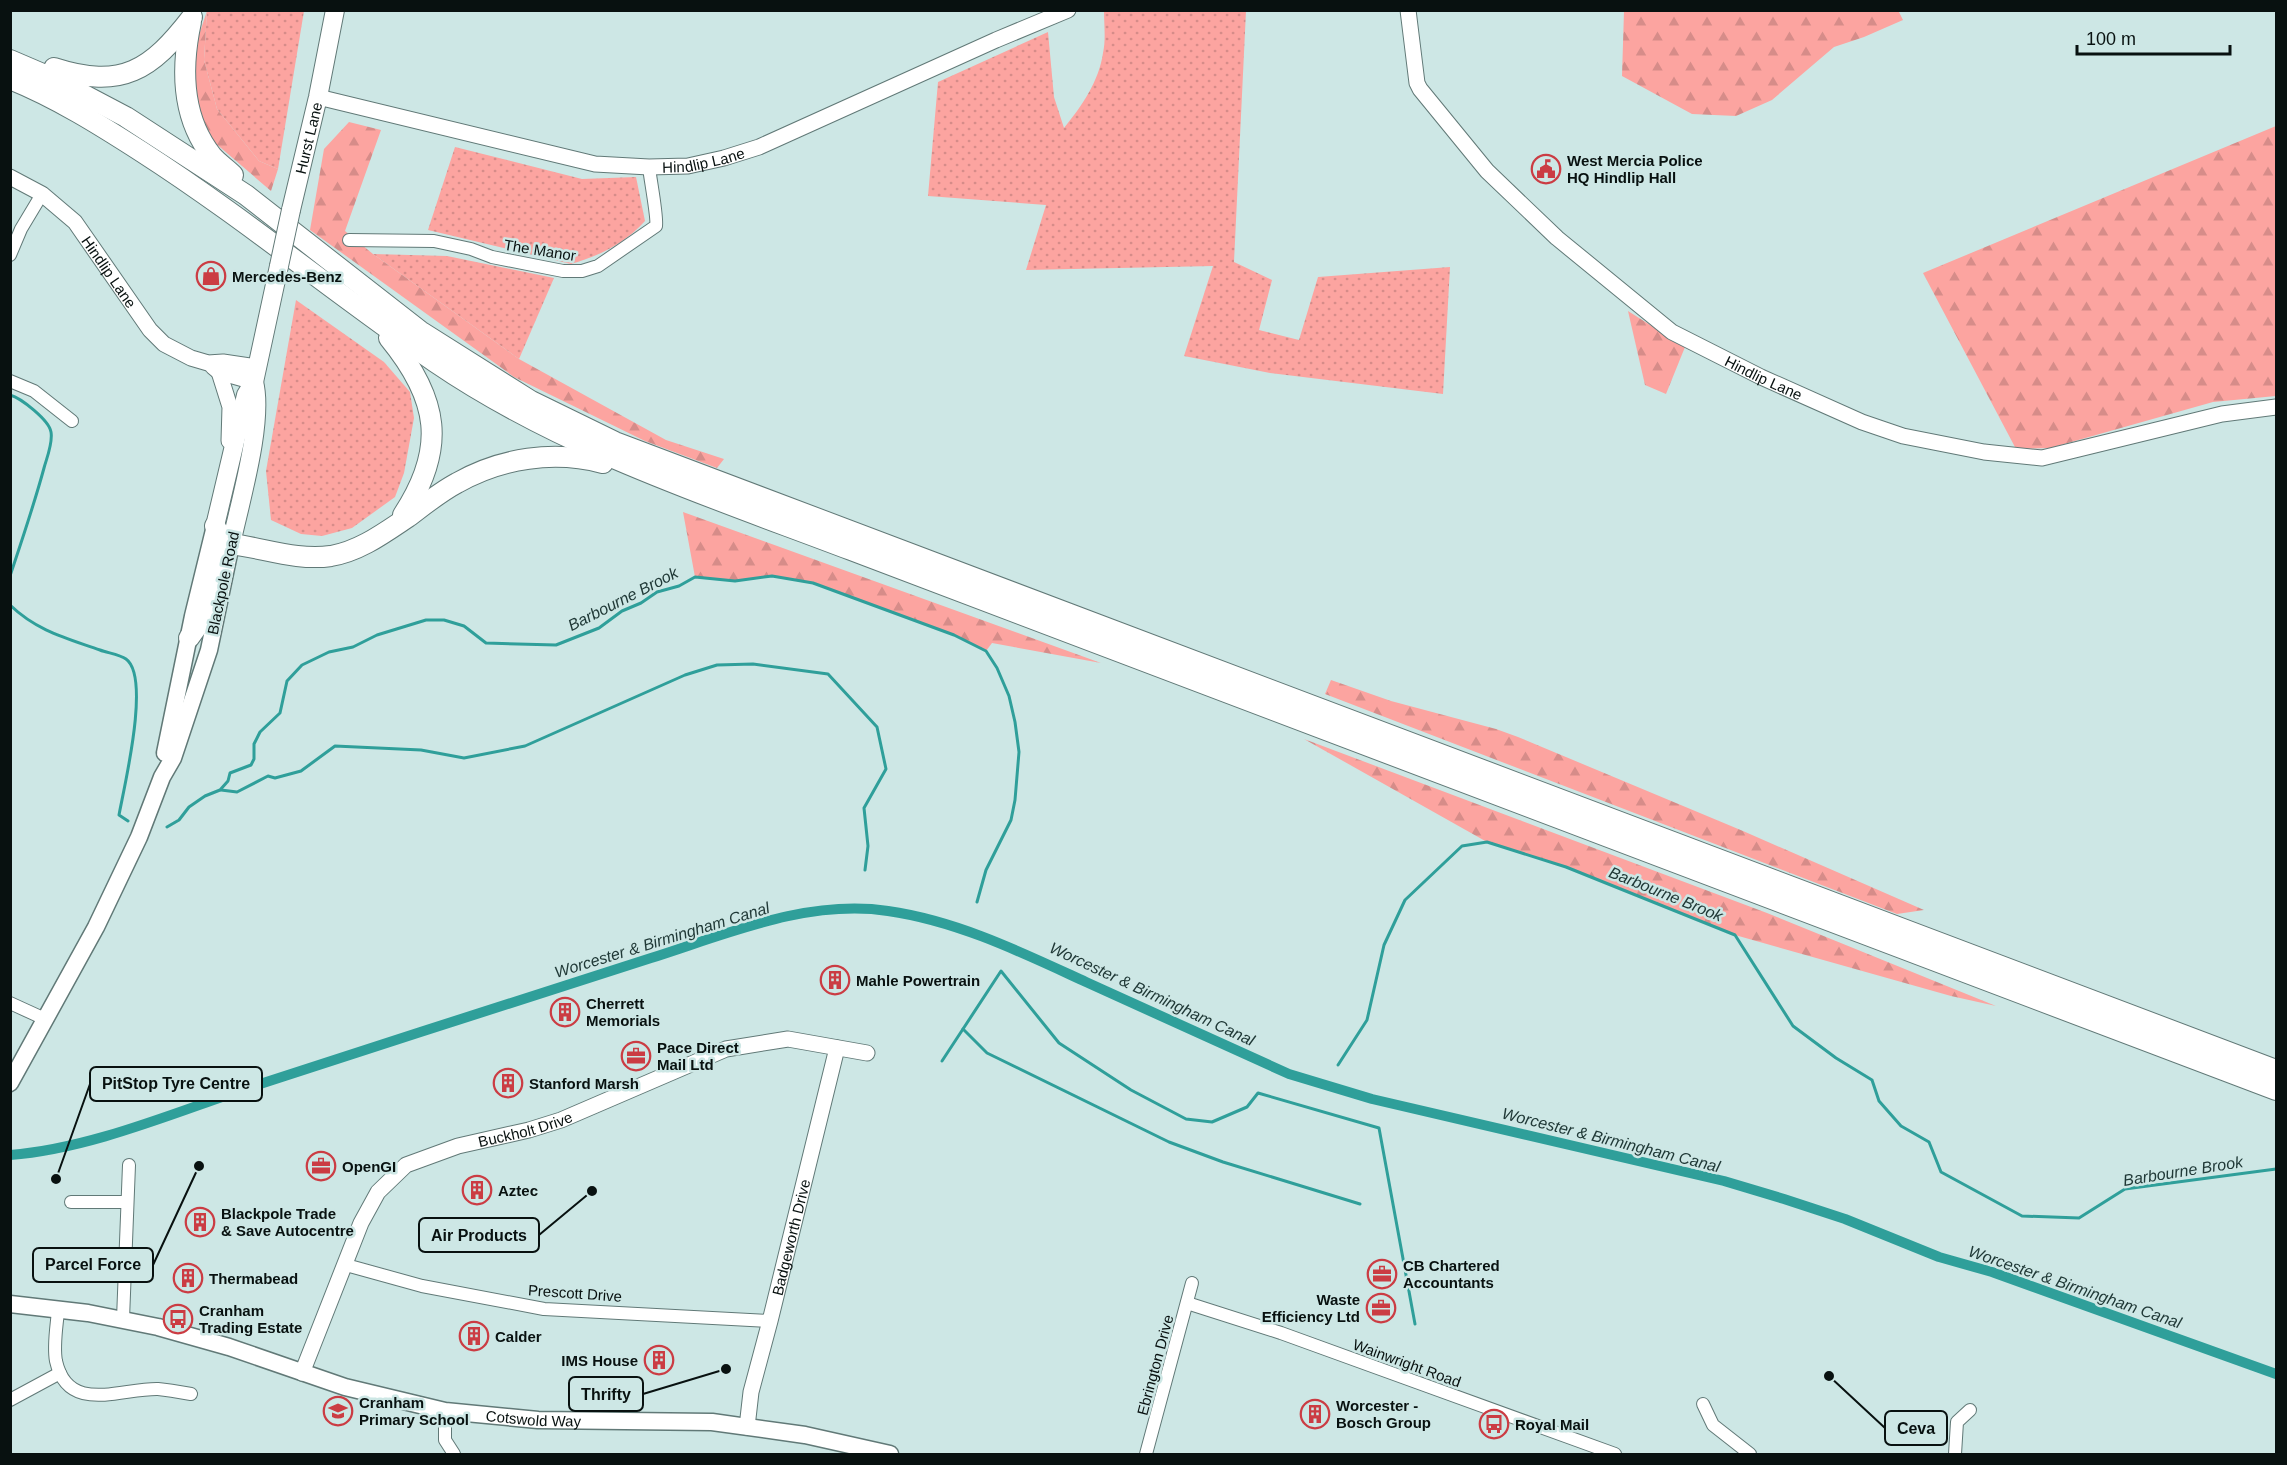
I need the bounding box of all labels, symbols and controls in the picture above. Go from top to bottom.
scale bar [2077,18,2230,56]
text: 100 m [2086,29,2136,49]
street label: Hurst Lane [291,100,325,176]
street label: Hindlip Lane [662,144,746,175]
place label: West Mercia Police HQ Hindlip Hall [1567,152,1703,186]
public building icon: West Mercia Police HQ Hindlip Hall [1530,153,1562,185]
street label: Hindlip Lane [79,233,140,311]
street label: The Manor [503,236,577,264]
shop icon: Mercedes-Benz [195,260,227,292]
place label: Mercedes-Benz [232,268,342,285]
street label: Hindlip Lane [1722,352,1805,403]
street label: Blackpole Road [204,530,242,636]
water label: Barbourne Brook [565,564,682,634]
water label: Barbourne Brook [1607,863,1726,925]
water label: Worcester & Birmingham Canal [552,899,772,981]
water label: Worcester & Birmingham Canal [1047,939,1258,1049]
building icon: Mahle Powertrain [819,964,851,996]
place label: Mahle Powertrain [856,972,980,989]
place label: Cherrett Memorials [586,995,660,1029]
building icon: Cherrett Memorials [549,996,581,1028]
place label: Pace Direct Mail Ltd [657,1039,739,1073]
office icon: Pace Direct Mail Ltd [620,1040,652,1072]
callout: PitStop Tyre Centre [90,1067,262,1101]
building icon: Stanford Marsh [492,1067,524,1099]
text: PitStop Tyre Centre [102,1075,250,1092]
place label: Stanford Marsh [529,1075,639,1092]
water label: Worcester & Birmingham Canal [1500,1105,1722,1175]
street label: Buckholt Drive [476,1108,575,1150]
office icon: OpenGI [305,1150,337,1182]
water label: Barbourne Brook [2122,1153,2245,1189]
place label: OpenGI [342,1158,396,1175]
building icon: Aztec [461,1174,493,1206]
street label: Badgeworth Drive [768,1177,813,1297]
place label: Aztec [498,1182,538,1199]
place label: Blackpole Trade & Save Autocentre [221,1205,354,1239]
building icon: Blackpole Trade & Save Autocentre [184,1206,216,1238]
callout: Air Products [419,1218,539,1252]
text: Air Products [431,1227,527,1244]
water label: Worcester & Birmingham Canal [1966,1242,2184,1332]
callout: Parcel Force [33,1248,153,1282]
text: Parcel Force [45,1256,141,1273]
place label: CB Chartered Accountants [1403,1257,1500,1291]
office icon: CB Chartered Accountants [1366,1258,1398,1290]
building icon: Thermabead [172,1262,204,1294]
place label: Thermabead [209,1270,298,1287]
street label: Prescott Drive [527,1281,623,1305]
place label: Waste Efficiency Ltd [1262,1291,1360,1325]
office icon: Waste Efficiency Ltd [1365,1292,1397,1324]
place label: Cranham Trading Estate [199,1302,302,1336]
bus stop icon: Cranham Trading Estate [162,1303,194,1335]
street label: Ebrington Drive [1133,1313,1177,1417]
building icon: Calder [458,1320,490,1352]
place label: Calder [495,1328,542,1345]
street label: Wainwright Road [1351,1336,1463,1390]
building icon: IMS House [643,1344,675,1376]
place label: IMS House [561,1352,638,1369]
callout: Thrifty [569,1377,643,1411]
text: Thrifty [581,1386,631,1403]
place label: Cranham Primary School [359,1394,469,1428]
school or university icon: Cranham Primary School [322,1395,354,1427]
place label: Worcester - Bosch Group [1336,1397,1431,1431]
building icon: Worcester - Bosch Group [1299,1398,1331,1430]
street label: Cotswold Way [485,1406,582,1429]
bus stop icon: Royal Mail [1478,1408,1510,1440]
callout: Ceva [1885,1411,1947,1445]
place label: Royal Mail [1515,1416,1589,1433]
text: Ceva [1897,1420,1935,1437]

